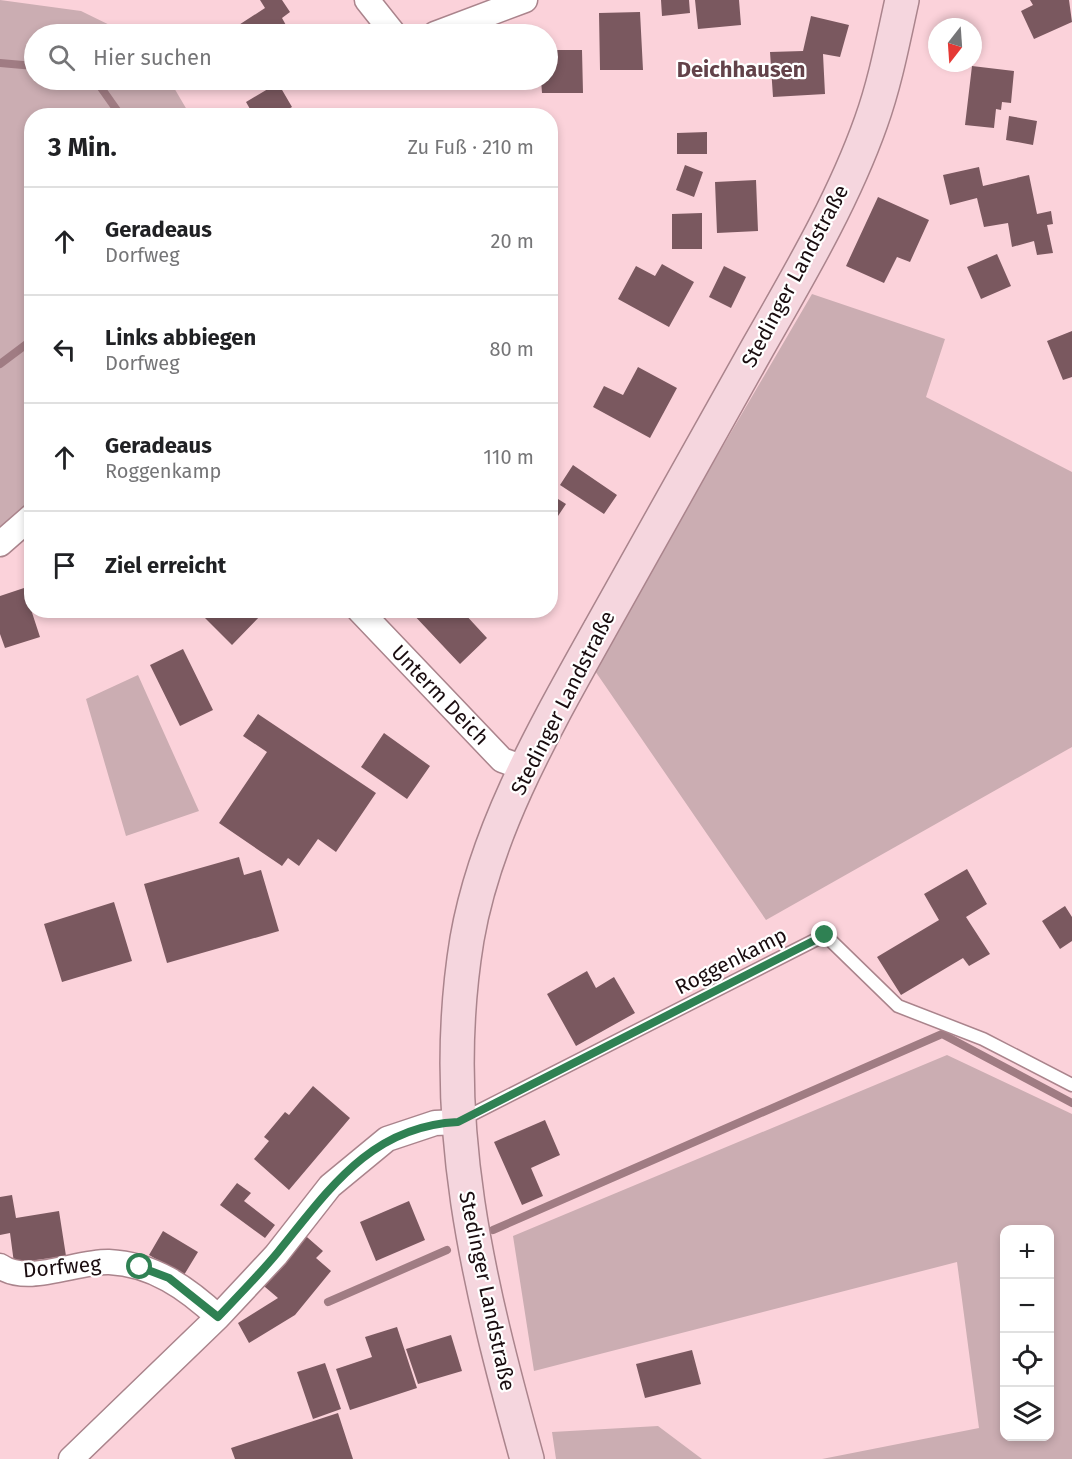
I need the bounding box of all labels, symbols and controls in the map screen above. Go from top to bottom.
north arrow [928,18,982,72]
search box [24,24,558,90]
icon: search [45,41,78,74]
text: Hier suchen [93,44,212,71]
district label: Deichhausen [677,56,805,83]
text: 3 Min. [48,132,117,163]
text: Zu Fuß · 210 m [407,135,534,159]
street label: Stedinger Landstraße [736,180,854,372]
text: Geradeaus [105,216,212,243]
icon: ahead [48,225,81,258]
text: 20 m [491,229,534,253]
text: Dorfweg [105,243,180,267]
text: Links abbiegen [105,324,256,351]
icon: left [48,333,81,366]
text: 80 m [489,337,534,361]
text: Dorfweg [105,351,180,375]
text: Geradeaus [105,432,212,459]
icon: ahead [48,441,81,474]
text: 110 m [483,445,534,469]
text: Roggenkamp [105,459,221,483]
icon: arrive [48,549,81,582]
text: Ziel erreicht [105,552,226,579]
street label: Stedinger Landstraße [505,607,621,799]
street label: Unterm Deich [386,639,494,751]
route end [811,921,837,947]
street label: Roggenkamp [671,922,791,1000]
street label: Stedinger Landstraße [453,1189,521,1393]
map controls [1000,1225,1054,1441]
button: + [1000,1225,1054,1279]
street label: Dorfweg [22,1251,102,1283]
route start [126,1253,152,1279]
button: − [1000,1279,1054,1333]
button: locate [1000,1333,1054,1387]
button: layers [1000,1387,1054,1441]

